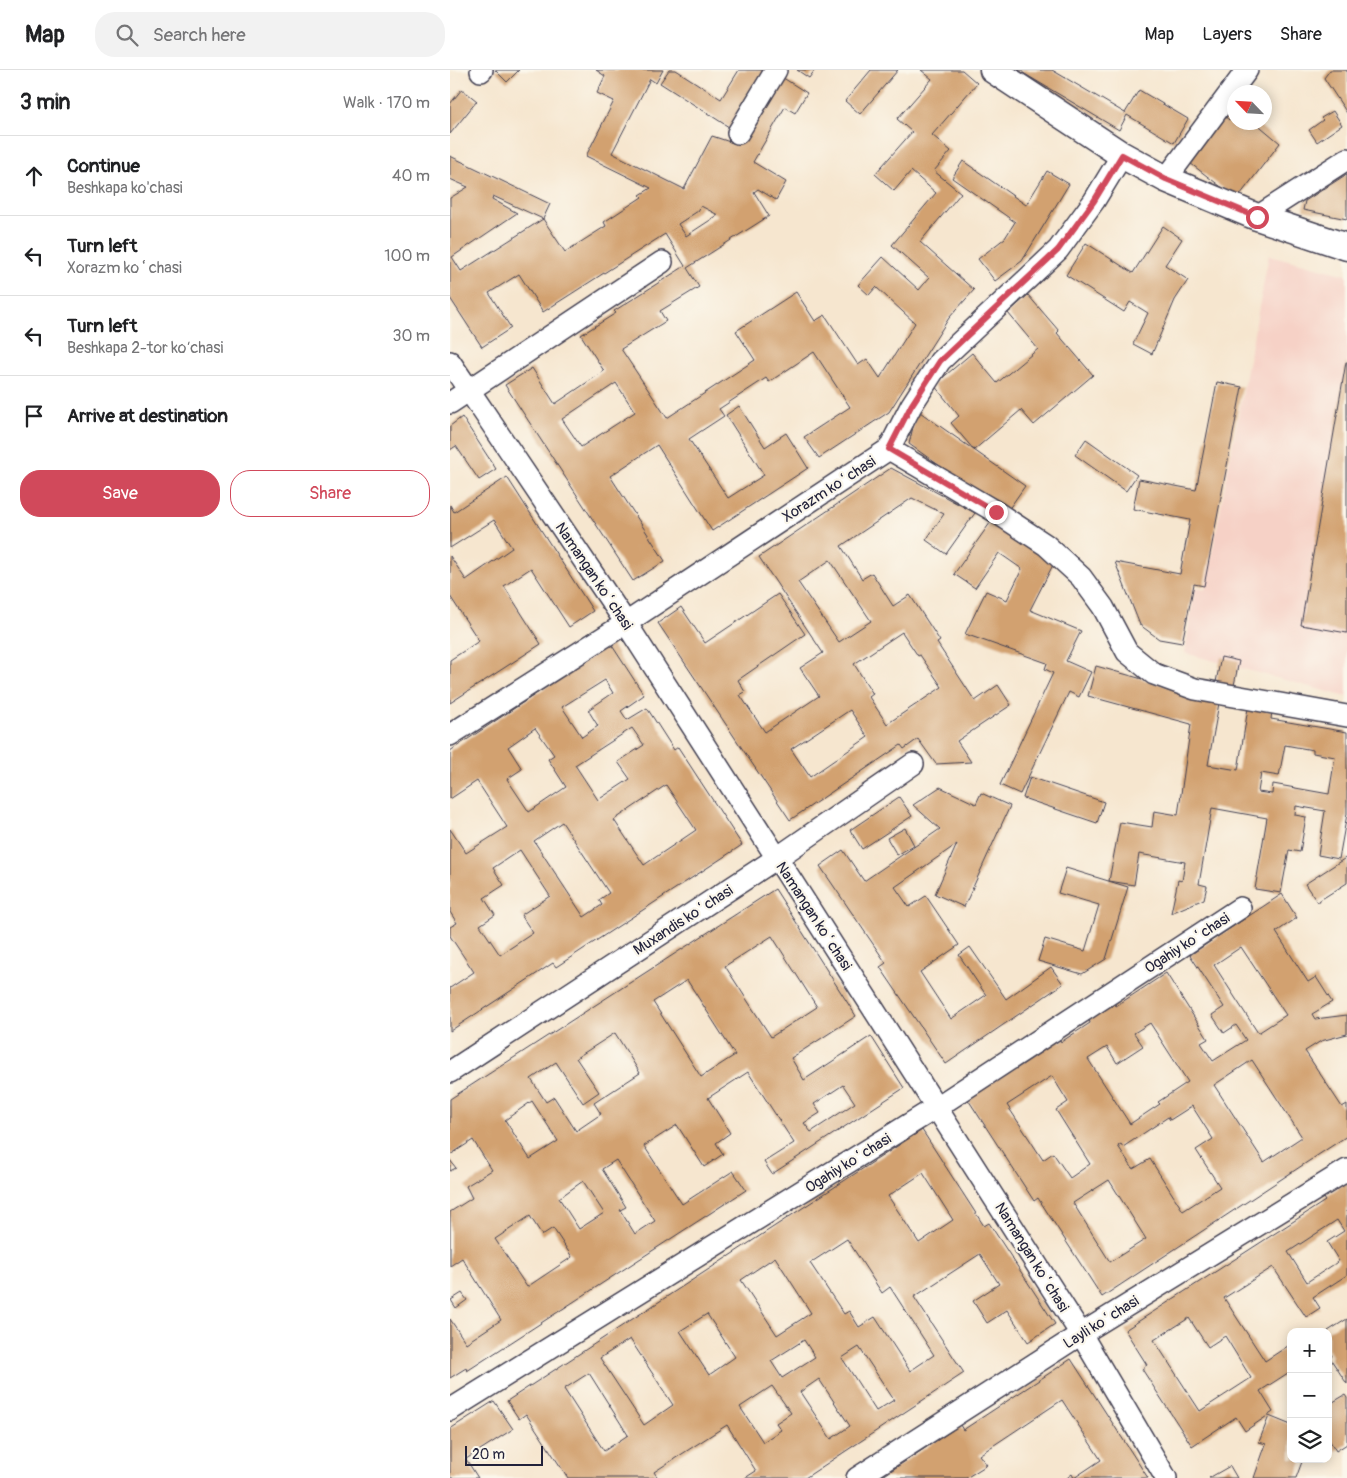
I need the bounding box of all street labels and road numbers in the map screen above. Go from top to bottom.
street label: Xorazm koʻchasi [779,452,880,527]
street label: Namangan koʻchasi [551,519,637,634]
street label: Namangan koʻchasi [771,858,856,974]
street label: Muxandis koʻchasi [630,881,737,960]
street label: Ogahiy koʻchasi [1141,909,1234,978]
street label: Ogahiy koʻchasi [802,1129,895,1197]
street label: Namangan koʻchasi [990,1199,1073,1316]
street label: Layli koʻchasi [1060,1292,1143,1353]

